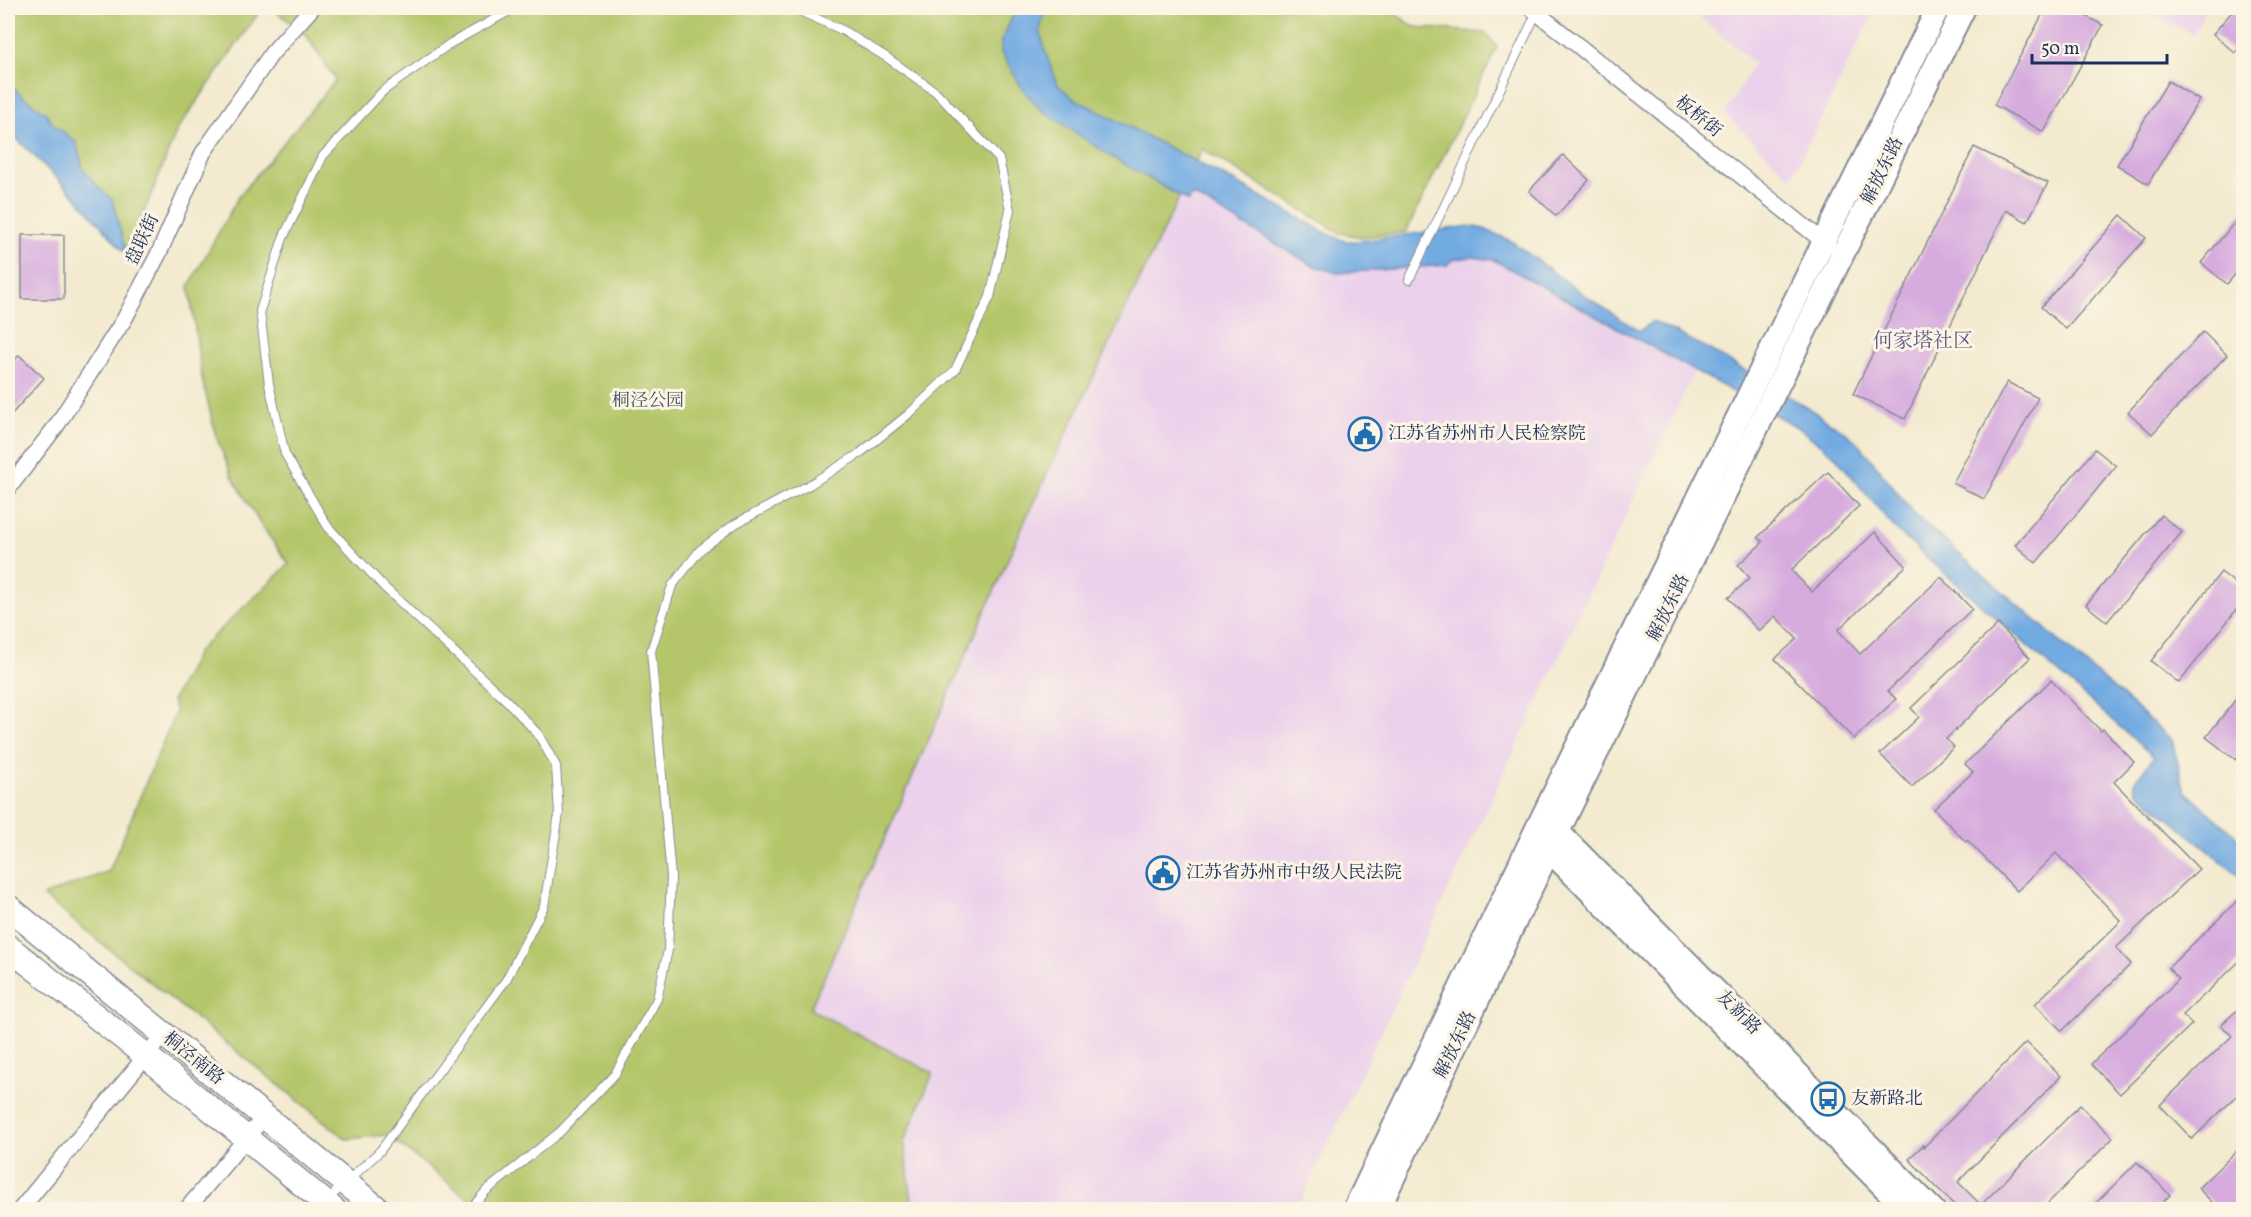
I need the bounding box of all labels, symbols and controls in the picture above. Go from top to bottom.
scale bar [2032,27,2167,65]
text: 50 m [2041,37,2080,62]
street label: 板桥街 [1669,90,1727,144]
street label: 解放东路 [1856,133,1910,209]
street label: 盘联街 [120,210,166,270]
district label: 何家塔社区 [1873,328,1973,356]
park label: 桐泾公园 [612,389,684,414]
public building icon: 江苏省苏州市人民检察院 [1347,416,1383,452]
place label: 江苏省苏州市人民检察院 [1388,422,1586,447]
street label: 解放东路 [1642,570,1696,646]
public building icon: 江苏省苏州市中级人民法院 [1145,855,1181,891]
place label: 江苏省苏州市中级人民法院 [1186,861,1402,886]
street label: 友新路 [1710,985,1766,1041]
street label: 解放东路 [1429,1007,1483,1083]
street label: 桐泾南路 [157,1027,229,1091]
bus stop icon: 友新路北 [1810,1081,1846,1117]
place label: 友新路北 [1851,1087,1923,1112]

